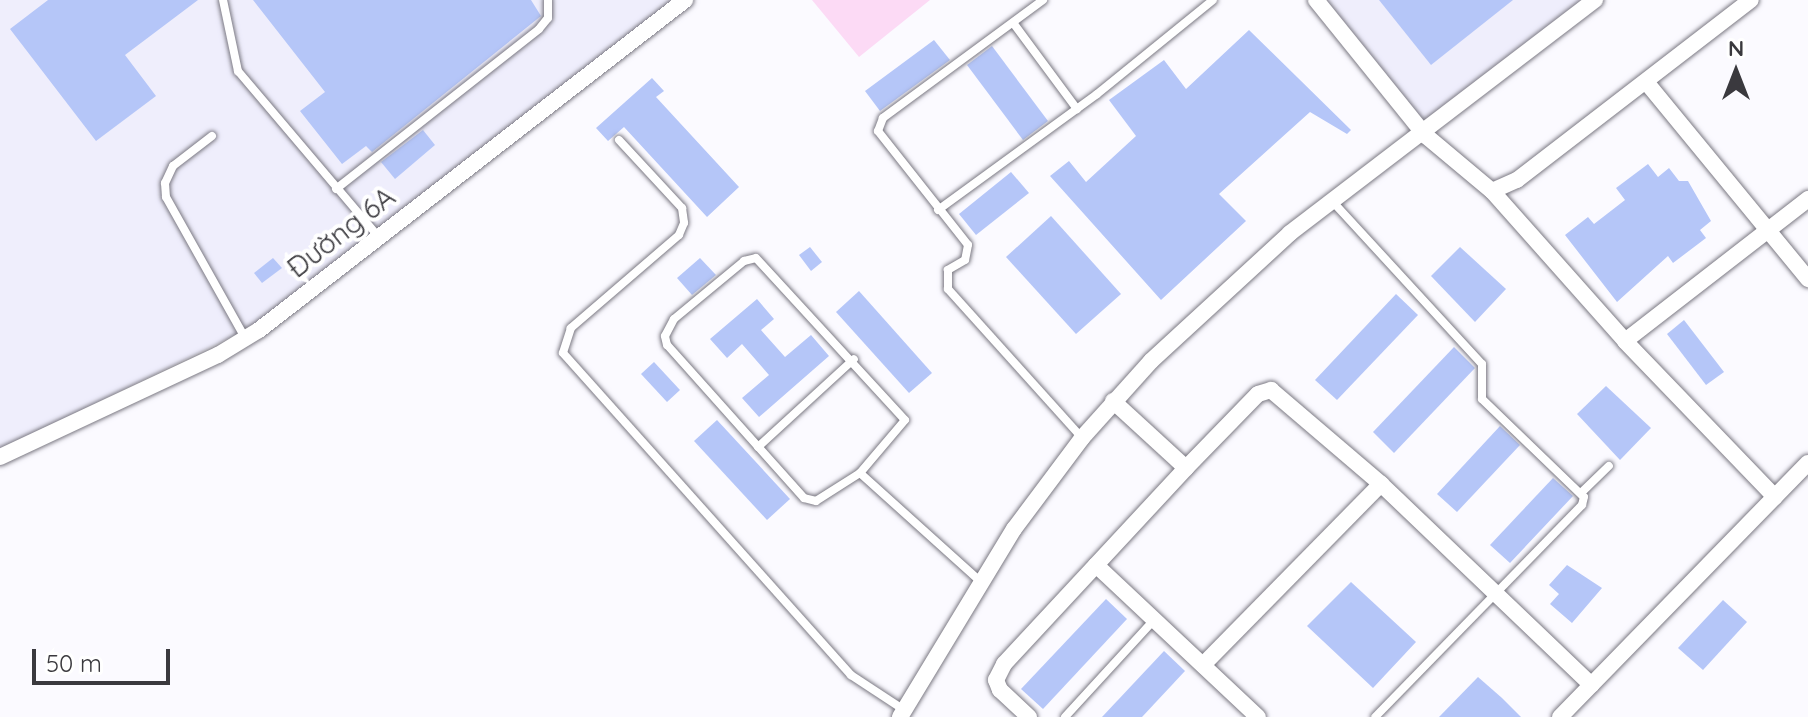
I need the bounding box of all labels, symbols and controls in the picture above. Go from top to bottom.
north arrow [1696,32,1776,112]
text: N [1728,34,1744,62]
street label: Đường 6A [280,180,402,284]
scale bar [36,633,174,683]
text: 50 m [46,648,102,678]

